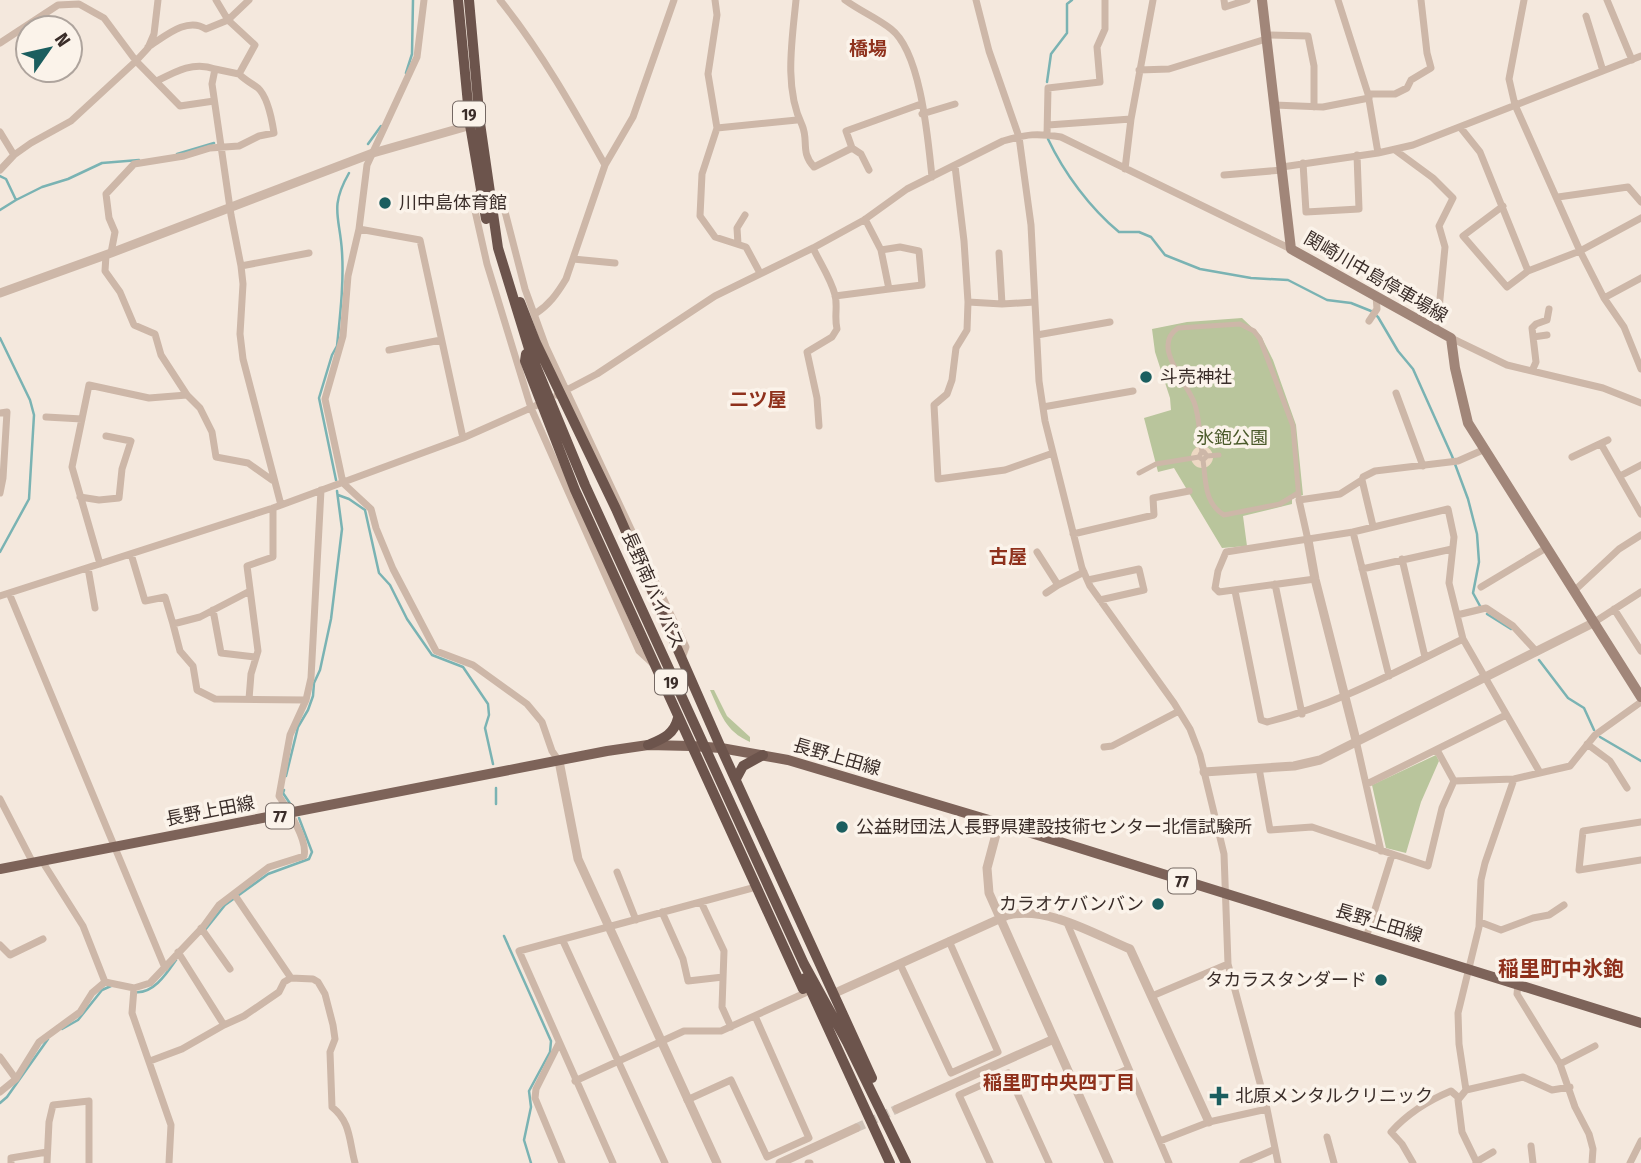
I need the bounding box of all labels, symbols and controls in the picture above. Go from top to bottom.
north arrow [14,14,84,84]
text: N [50,29,75,51]
district label: 橋場 [849,37,887,60]
road number: 19 [453,102,485,126]
place label: 川中島体育館 [399,192,507,214]
marker: 川中島体育館 [377,195,393,211]
street label: 関崎川中島停車場線 [1300,227,1452,327]
place label: 斗売神社 [1160,366,1232,388]
marker: 斗売神社 [1138,369,1154,385]
district label: 二ツ屋 [729,388,787,411]
park label: 氷鉋公園 [1196,427,1268,449]
street label: 長野南バイパス [617,528,689,652]
district label: 古屋 [989,545,1027,568]
road number: 19 [655,670,687,694]
street label: 長野上田線 [791,734,883,780]
street label: 長野上田線 [164,792,256,830]
road number: 77 [266,804,294,828]
place label: 公益財団法人長野県建設技術センター北信試験所 [856,816,1252,838]
marker: 公益財団法人長野県建設技術センター北信試験所 [834,819,850,835]
road number: 77 [1168,868,1196,894]
place label: カラオケバンバン [999,893,1144,915]
marker: カラオケバンバン [1150,896,1166,912]
street label: 長野上田線 [1333,899,1425,947]
district label: 稲里町中氷鉋 [1498,956,1624,982]
place label: タカラスタンダード [1205,969,1367,991]
marker: タカラスタンダード [1373,972,1389,988]
district label: 稲里町中央四丁目 [983,1071,1135,1094]
place label: 北原メンタルクリニック [1235,1085,1433,1107]
marker: 北原メンタルクリニック [1209,1086,1229,1106]

